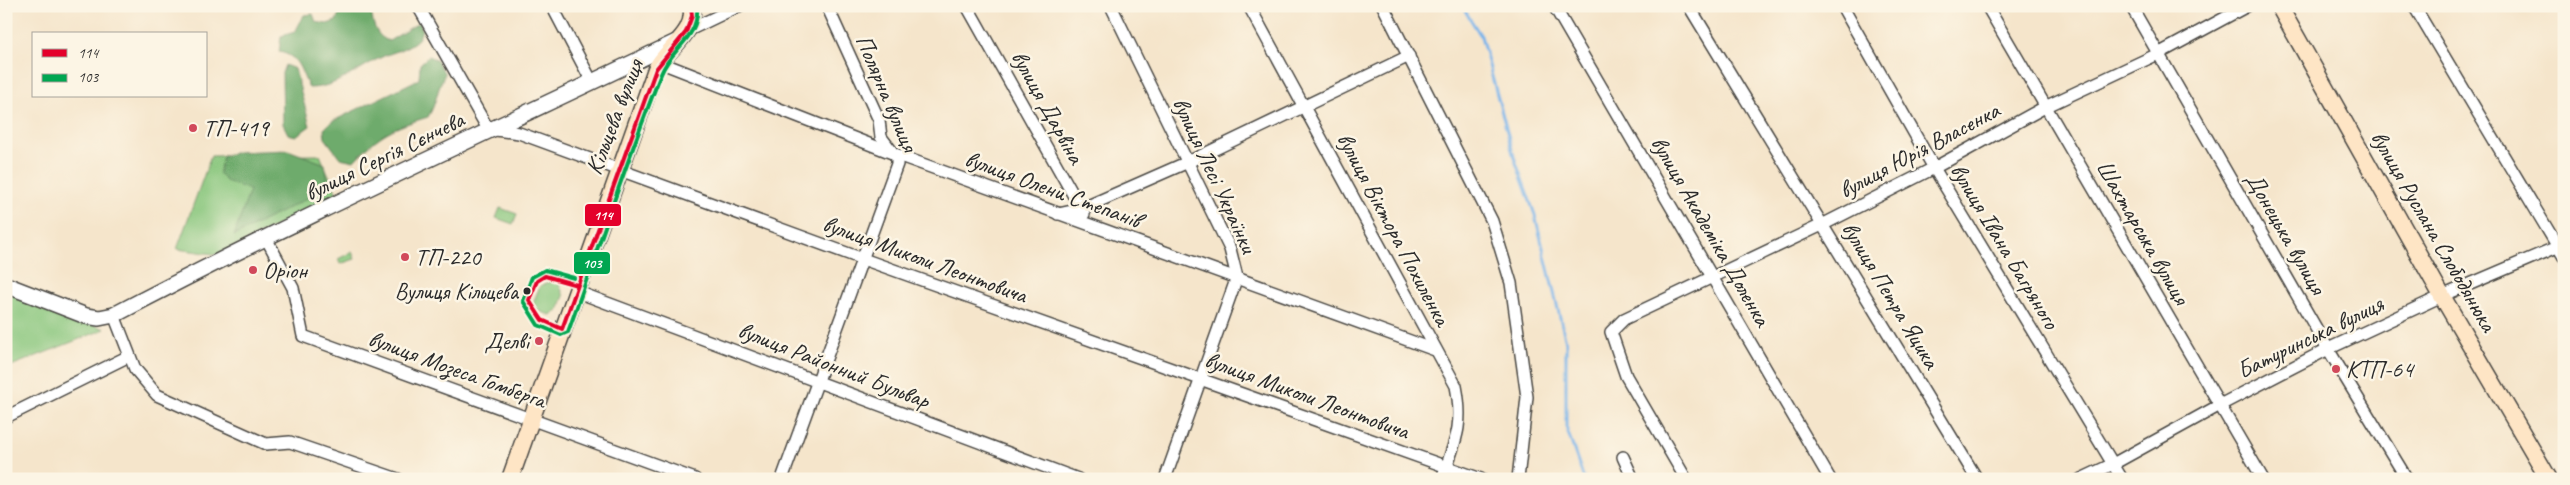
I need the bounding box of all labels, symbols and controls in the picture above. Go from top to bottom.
street label: Полярна вулиця [849,30,926,158]
legend [32,32,208,98]
text: 114 [78,44,100,63]
street label: вулиця Дарвіна [1005,45,1092,170]
street label: Кільцева вулиця [578,54,650,179]
text: 103 [78,68,100,87]
street label: вулиця Лесі Українки [1166,92,1265,260]
street label: вулиця Юрія Власенка [1833,94,2006,205]
street label: вулиця Сергія Сєнчева [299,104,470,208]
place label: ТП-419 [203,113,271,143]
marker: ТП-419 [187,122,199,134]
street label: вулиця Руслана Слободянюка [2364,125,2504,338]
street label: вулиця Віктора Похиленка [1330,127,1459,333]
street label: вулиця Академіка Доленка [1644,130,1778,333]
street label: вулиця Олени Степанів [961,143,1150,237]
street label: Шахтарська вулиця [2090,154,2197,311]
street label: вулиця Івана Багряного [1944,158,2067,336]
street label: Донецька вулиця [2239,167,2334,301]
line badge: 114 [584,203,622,227]
text: 114 [594,207,614,224]
street label: вулиця Миколи Леонтовича [819,208,1032,310]
street label: вулиця Петра Яцика [1835,216,1947,375]
place label: ТП-220 [415,242,483,272]
marker: ТП-220 [399,251,411,263]
line badge: 103 [573,251,611,275]
place label: Оріон [263,255,309,285]
text: 103 [583,255,603,272]
marker: Оріон [247,264,259,276]
place label: Вулиця Кільцева [395,277,520,306]
marker: Вулиця Кільцева [522,286,532,296]
street label: Батуринська вулиця [2232,288,2389,385]
street label: вулиця Районний Бульвар [734,315,935,416]
street label: вулиця Мозеса Гомберга [364,323,552,417]
place label: Делві [484,326,532,356]
marker: Делві [533,335,545,347]
street label: вулиця Миколи Леонтовича [1201,344,1414,446]
place label: КТП-64 [2346,354,2415,384]
marker: КТП-64 [2330,363,2342,375]

